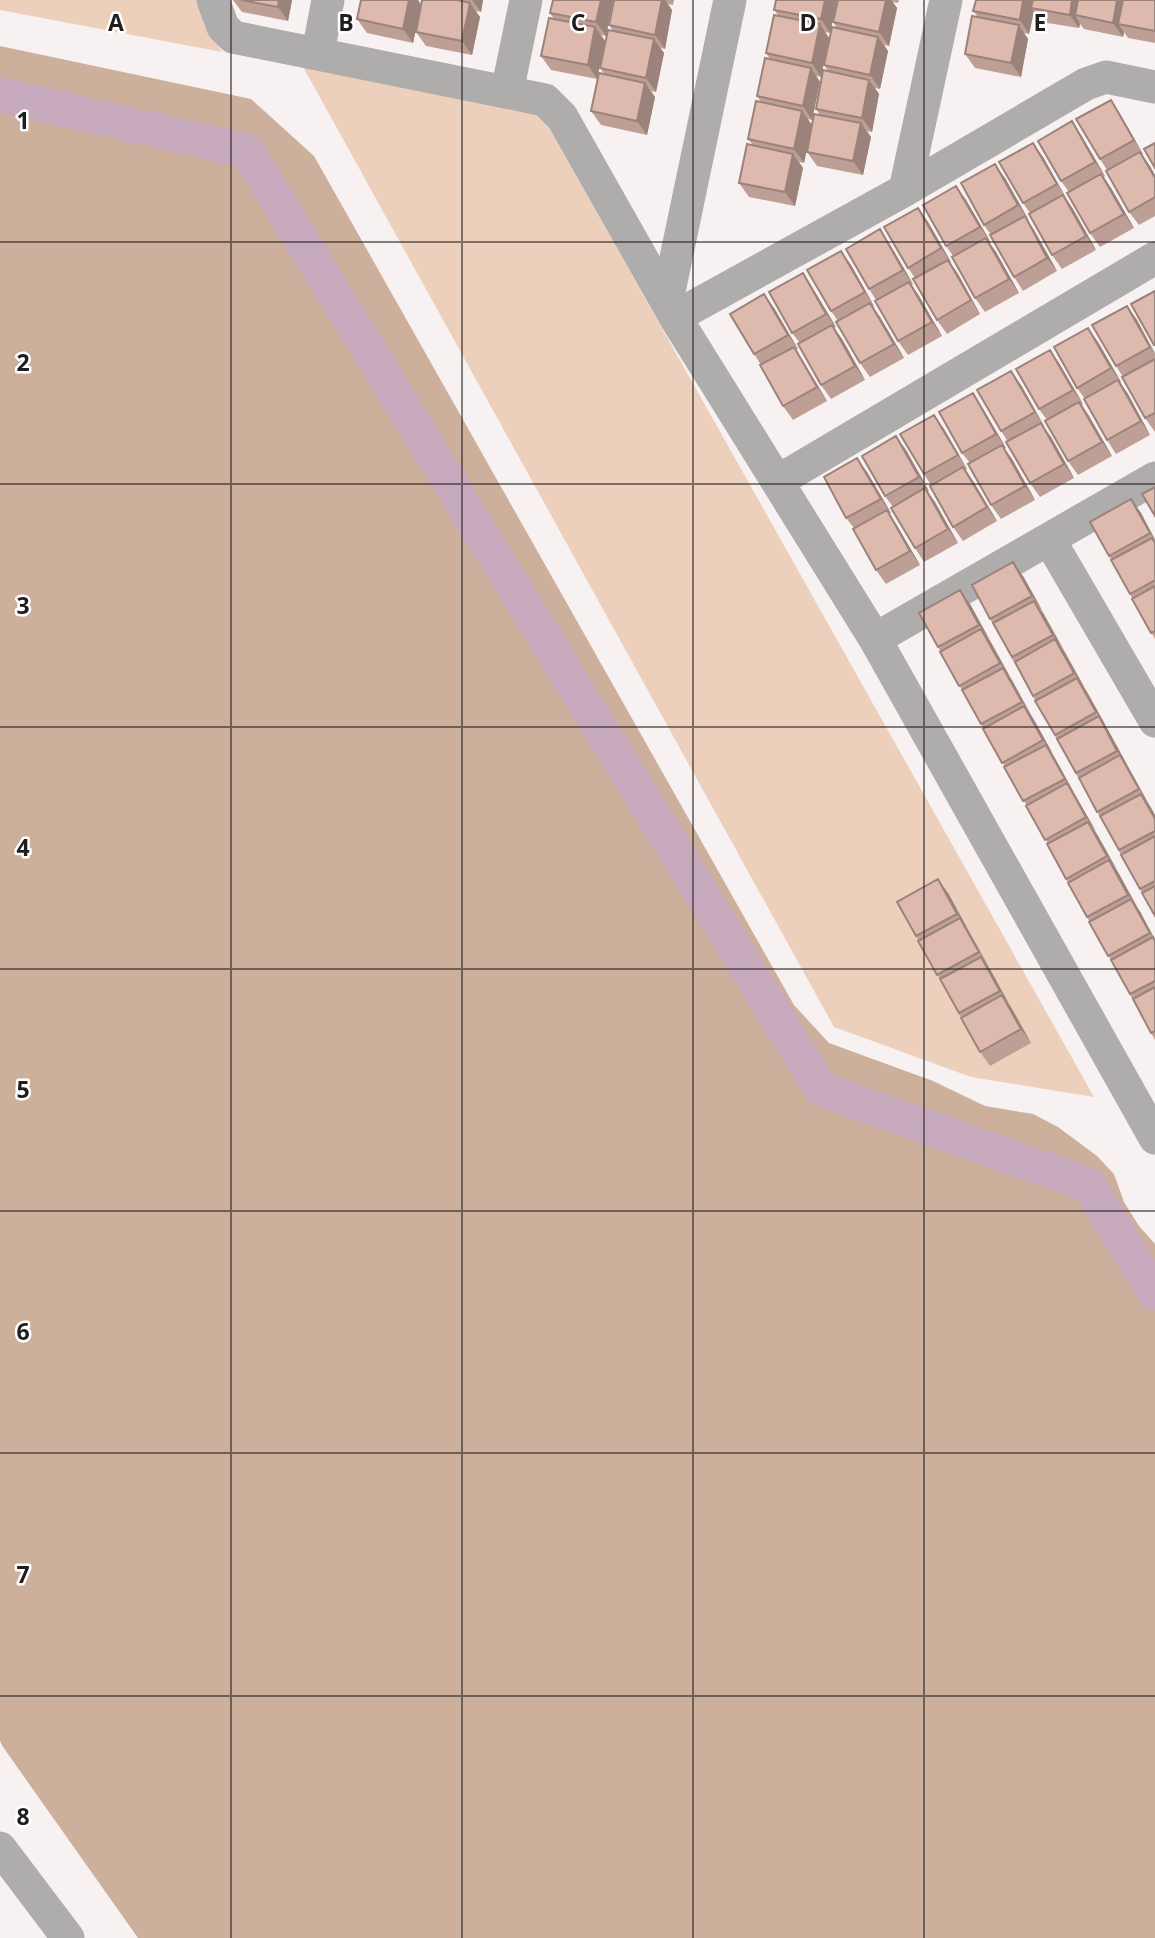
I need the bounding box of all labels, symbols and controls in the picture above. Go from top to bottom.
text: A [108,6,124,38]
text: B [338,6,354,38]
text: C [571,6,585,38]
text: D [799,6,817,38]
text: E [1034,6,1046,38]
text: 1 [16,104,30,136]
text: 2 [16,346,30,378]
text: 3 [16,589,30,621]
text: 4 [16,831,30,863]
text: 5 [16,1073,30,1105]
text: 6 [16,1315,30,1347]
text: 7 [16,1558,30,1590]
text: 8 [16,1800,30,1832]

